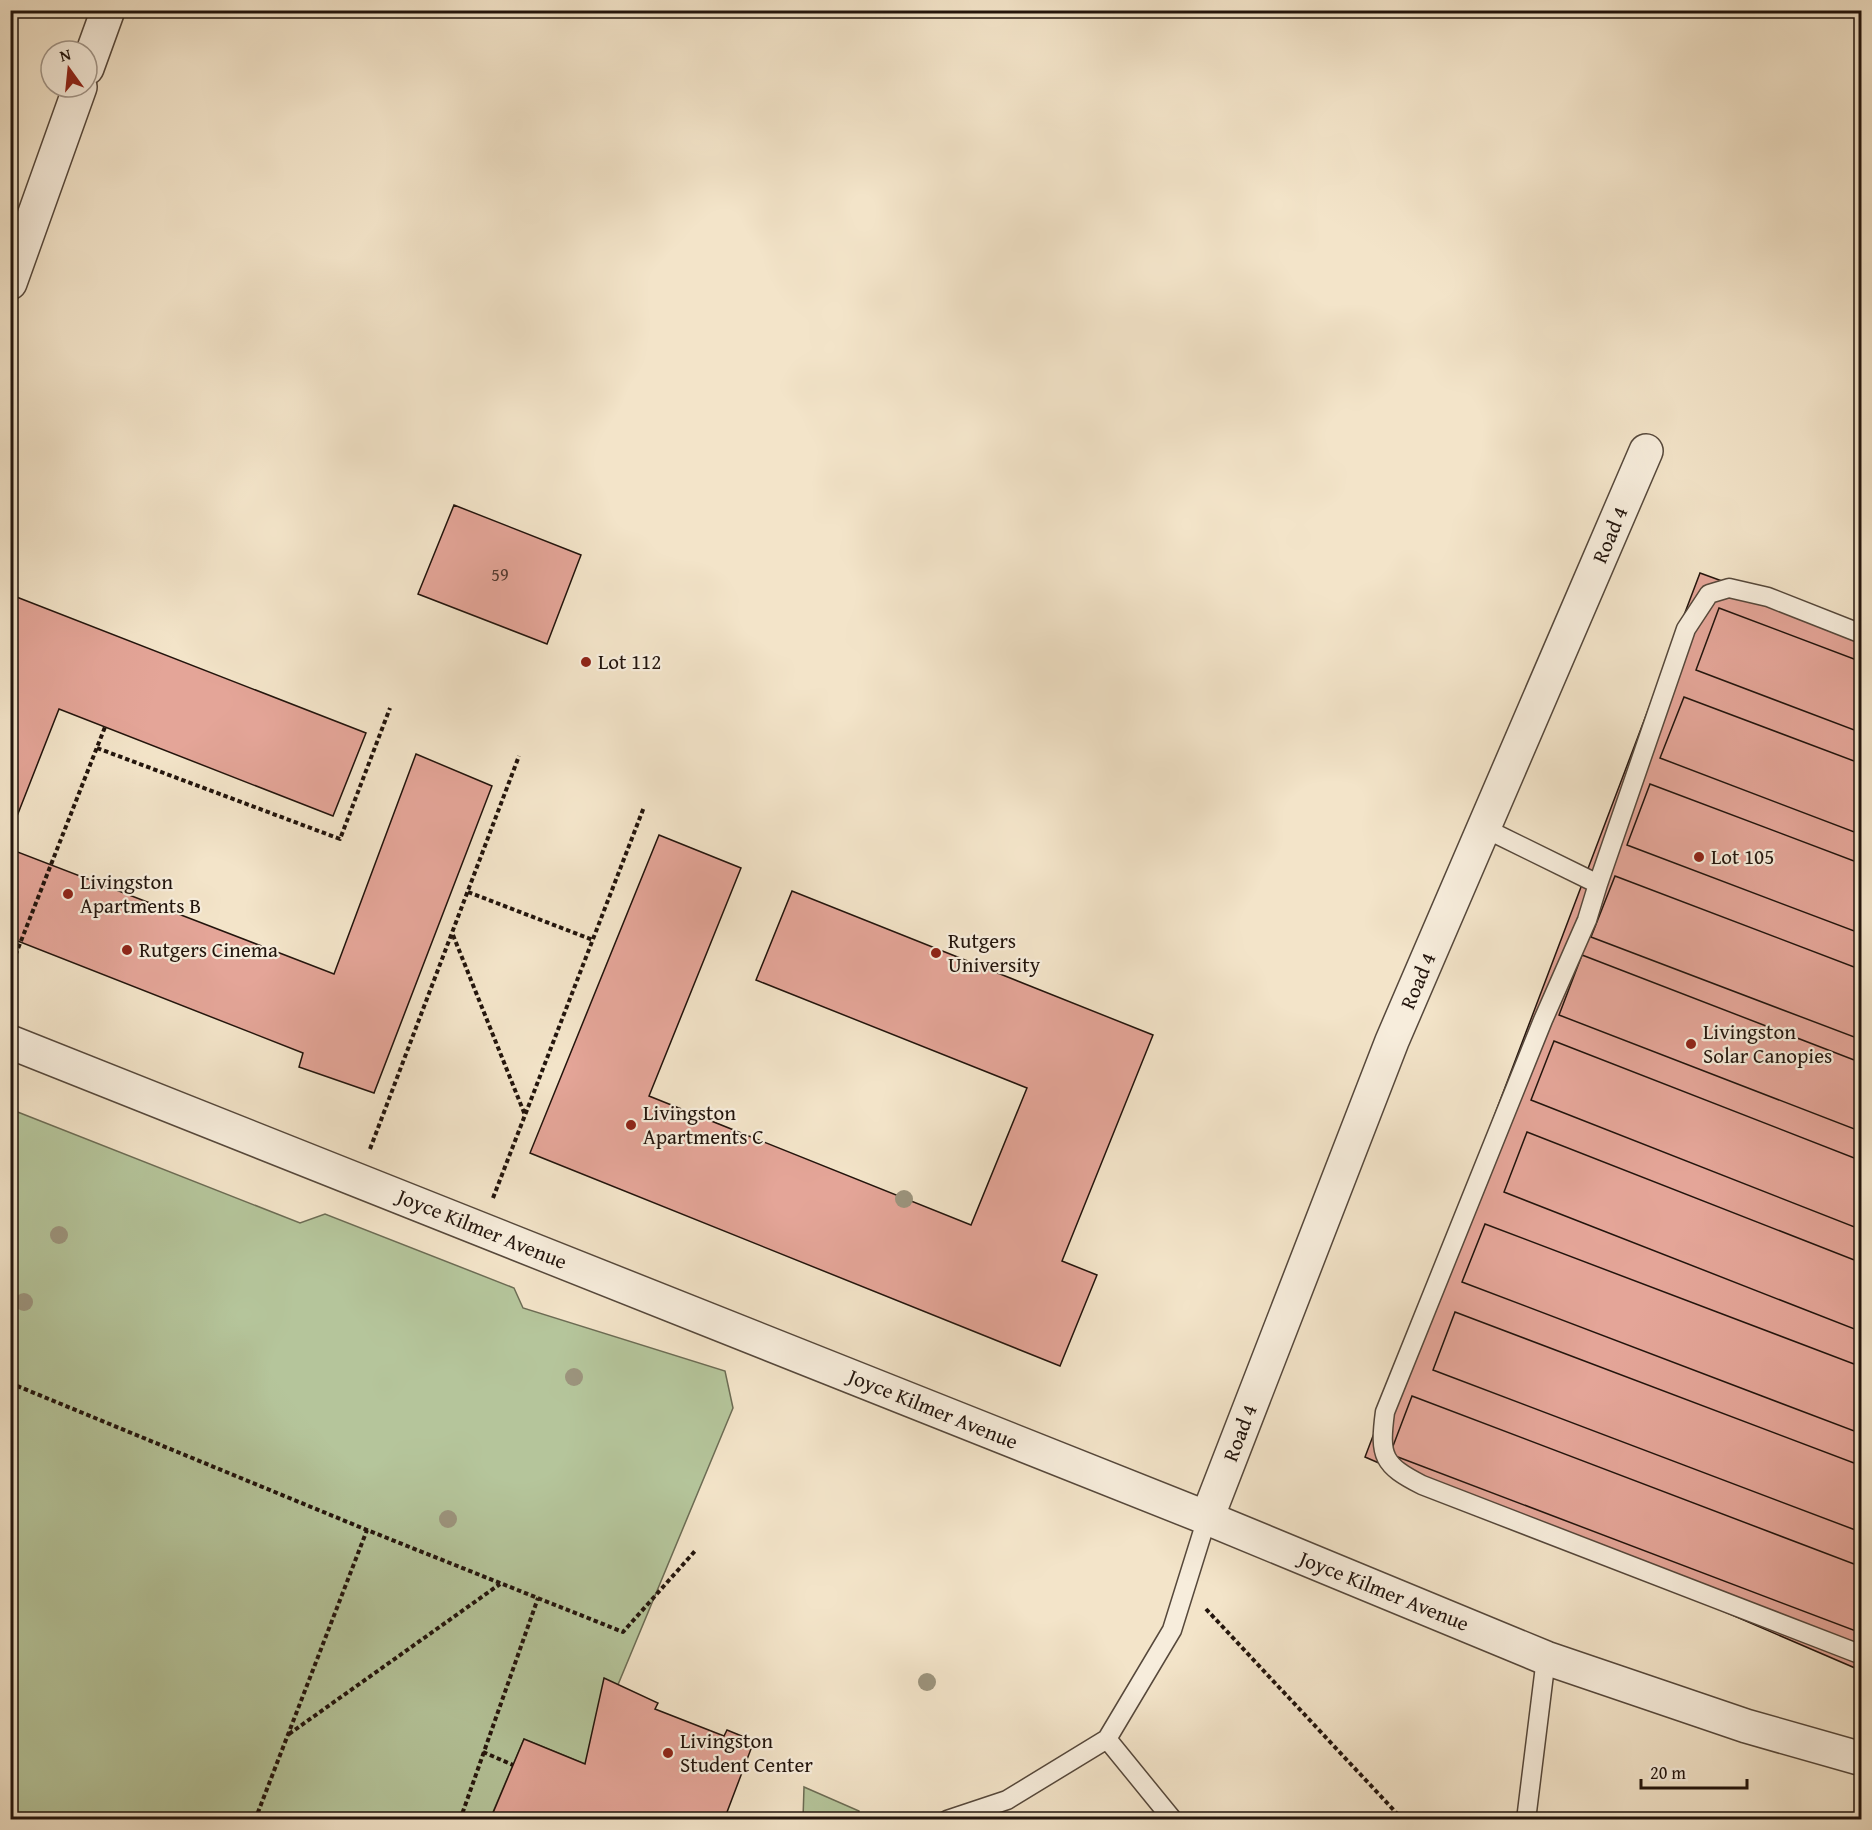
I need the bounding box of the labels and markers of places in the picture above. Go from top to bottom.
place label: Lot 112 [598,646,661,677]
marker: Lot 112 [579,655,593,669]
place label: Lot 105 [1711,841,1774,872]
marker: Lot 105 [1692,850,1706,864]
place label: Livingston Apartments B [80,866,201,921]
marker: Livingston Apartments B [61,887,75,901]
place label: Rutgers University [948,925,1041,980]
place label: Rutgers Cinema [139,934,278,965]
marker: Rutgers Cinema [120,943,134,957]
marker: Rutgers University [929,946,943,960]
place label: Livingston Solar Canopies [1703,1016,1832,1071]
marker: Livingston Solar Canopies [1684,1037,1698,1051]
place label: Livingston Apartments C [643,1097,764,1152]
marker: Livingston Apartments C [624,1118,638,1132]
place label: Livingston Student Center [680,1725,813,1780]
marker: Livingston Student Center [661,1746,675,1760]

